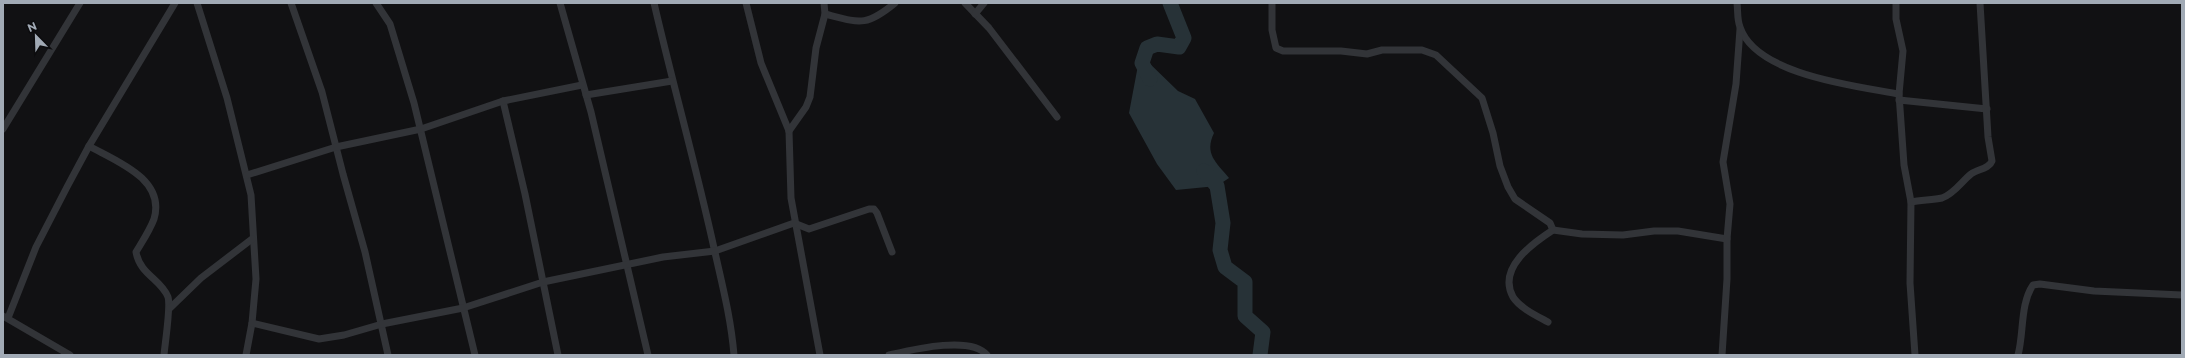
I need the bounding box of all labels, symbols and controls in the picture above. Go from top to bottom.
north arrow [16,16,56,56]
text: N [25,19,39,35]

